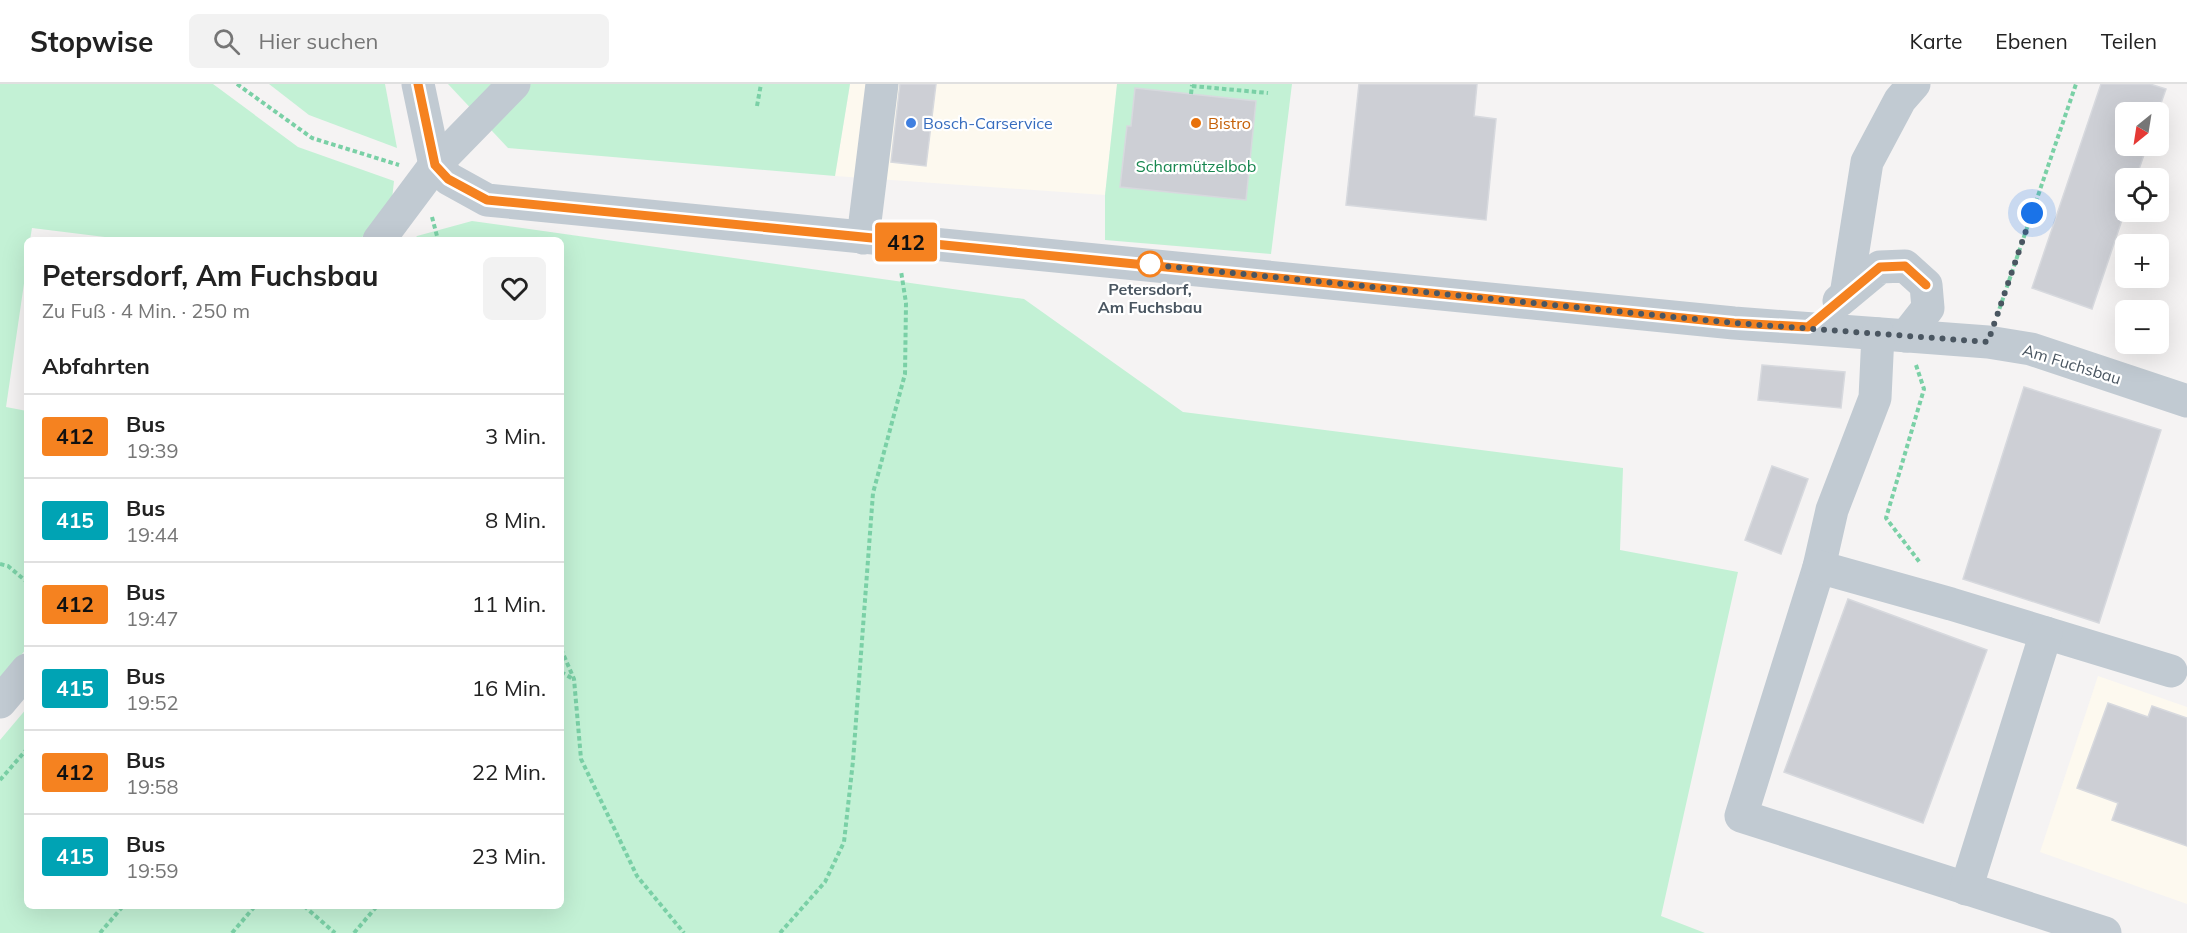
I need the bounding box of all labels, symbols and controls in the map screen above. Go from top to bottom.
search box [189,14,609,68]
text: Stopwise [30,24,153,59]
icon: search [210,25,243,58]
text: Hier suchen [258,27,379,55]
text: Karte [1910,28,1962,54]
text: Ebenen [1995,28,2068,54]
text: Teilen [2101,28,2157,54]
north arrow [2115,102,2169,156]
map controls [2115,102,2169,354]
place label: Bosch-Carservice [923,113,1053,133]
place label: Bistro [1208,113,1251,133]
marker: Bosch-Carservice [904,116,918,130]
marker: Bistro [1189,116,1203,130]
park label: Scharmützelbob [1136,156,1256,176]
button: locate [2115,168,2169,222]
your location [2017,198,2047,228]
line badge: 412 [872,222,940,262]
text: 412 [887,229,925,255]
button: + [2115,234,2169,288]
marker: Petersdorf, Am Fuchsbau [1137,251,1163,277]
button: heart [483,257,546,320]
text: Petersdorf, Am Fuchsbau [42,258,379,293]
place label: Petersdorf, Am Fuchsbau [1098,279,1202,317]
text: Zu Fuß · 4 Min. · 250 m [42,298,250,323]
button: − [2115,300,2169,354]
street label: Am Fuchsbau [2020,340,2124,388]
text: Abfahrten [42,352,150,380]
text: Bus [126,410,165,438]
text: 3 Min. [485,422,546,450]
text: 412 [56,423,94,449]
text: 19:39 [126,438,179,463]
text: Bus [126,494,165,522]
text: 8 Min. [485,506,546,534]
text: 415 [56,507,94,533]
text: 19:44 [126,522,179,547]
text: Bus [126,578,165,606]
text: 11 Min. [472,590,546,618]
text: 412 [56,591,94,617]
text: 19:47 [126,606,179,631]
text: Bus [126,662,165,690]
text: 16 Min. [472,674,546,702]
text: 415 [56,675,94,701]
text: 19:52 [126,690,179,715]
text: Bus [126,746,165,774]
text: 22 Min. [472,758,546,786]
text: 412 [56,759,94,785]
text: 19:58 [126,774,179,799]
text: Bus [126,830,165,858]
text: 23 Min. [472,842,546,870]
text: 415 [56,843,94,869]
text: 19:59 [126,858,179,883]

